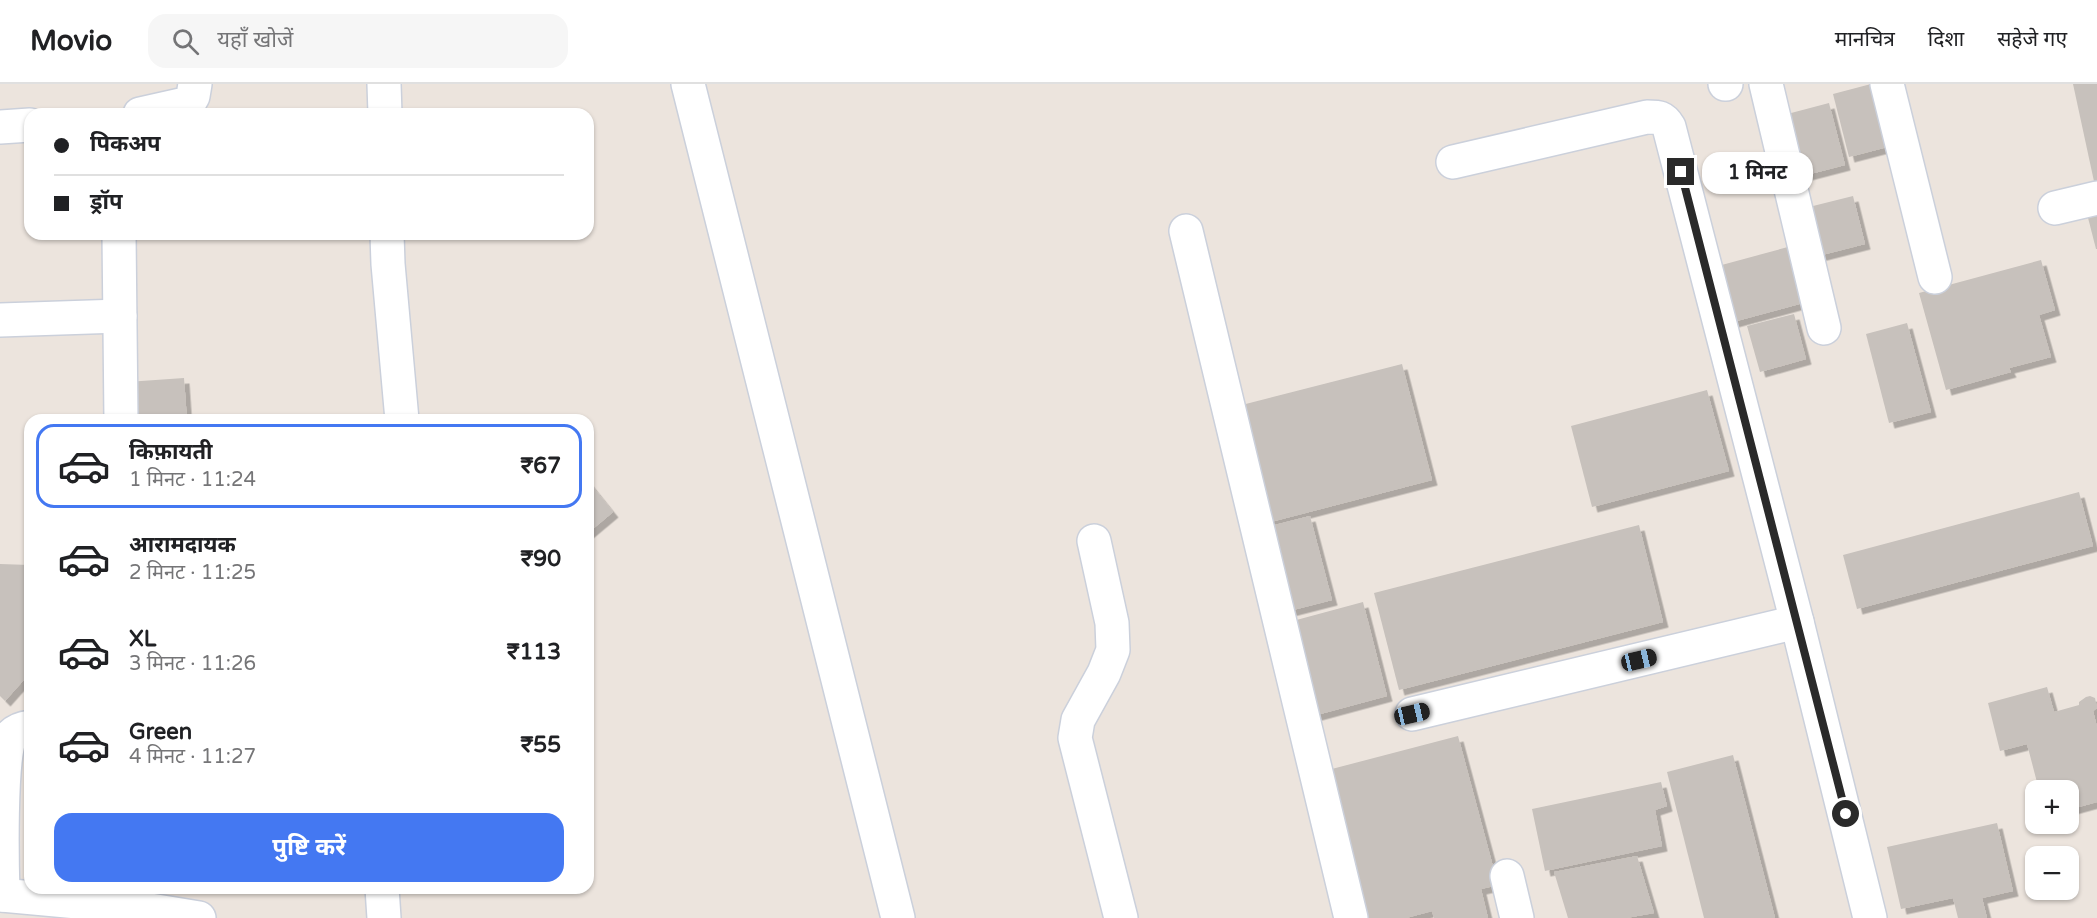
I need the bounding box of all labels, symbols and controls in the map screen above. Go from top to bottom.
search box [148,14,568,68]
text: Movio [30,24,112,58]
icon: search [169,25,202,58]
text: यहाँ खोजें [217,27,293,53]
text: मानचित्र [1835,27,1895,52]
text: दिशा [1928,27,1964,52]
text: सहेजे गए [1997,27,2067,52]
text: पिकअप [90,131,161,157]
callout: 1 मिनट [1702,151,1813,193]
route end [1667,158,1694,185]
text: 1 मिनट [1728,161,1787,185]
text: ड्रॉप [90,189,123,215]
icon: car [57,439,111,493]
text: किफ़ायती [129,439,213,465]
text: ₹67 [520,453,561,479]
text: 1 मिनट · 11:24 [129,468,256,492]
icon: car [57,532,111,586]
text: आरामदायक [129,532,236,558]
text: ₹90 [520,546,561,572]
text: 2 मिनट · 11:25 [129,561,256,585]
icon: car [57,625,111,679]
text: XL [129,626,156,652]
text: ₹113 [507,639,561,665]
car [1619,647,1659,673]
text: 3 मिनट · 11:26 [129,652,256,676]
car [1392,701,1432,727]
icon: car [57,718,111,772]
text: Green [129,719,192,745]
text: ₹55 [520,732,561,758]
text: 4 मिनट · 11:27 [129,745,256,769]
map controls [2025,780,2079,900]
button: + [2025,780,2079,834]
route start [1832,800,1859,827]
button: पुष्टि करें [54,813,564,882]
button: − [2025,846,2079,900]

